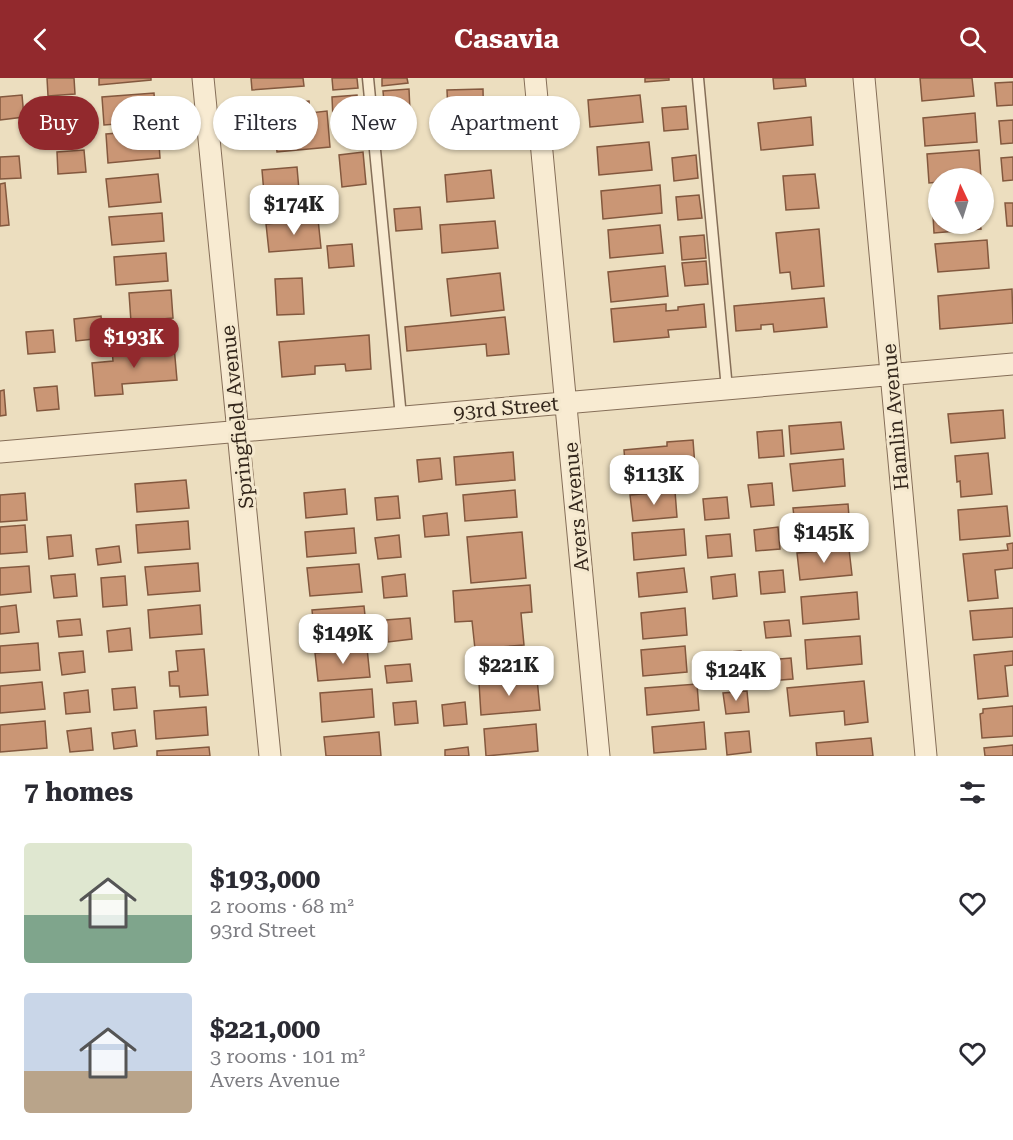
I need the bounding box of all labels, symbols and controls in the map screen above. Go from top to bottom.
icon: back [24,23,57,56]
text: Casavia [454,23,559,55]
icon: search [956,23,989,56]
chip: Buy [18,96,99,150]
chip: Rent [111,96,201,150]
chip: Filters [213,96,318,150]
chip: New [330,96,417,150]
chip: Apartment [429,96,580,150]
north arrow [928,168,994,234]
map controls [928,168,994,234]
pin: $174K [252,185,336,236]
text: $174K [264,192,324,216]
pin: $193K [92,318,176,369]
street label: Springfield Avenue [215,324,259,510]
text: $193K [104,325,164,349]
street label: Hamlin Avenue [877,342,913,491]
street label: 93rd Street [452,391,560,425]
street label: Avers Avenue [558,441,594,573]
pin: $113K [612,455,696,506]
text: $113K [624,462,684,486]
pin: $145K [782,513,866,564]
text: $145K [794,520,854,544]
pin: $149K [301,614,385,665]
text: $149K [313,621,373,645]
pin: $221K [467,646,551,697]
pin: $124K [694,651,778,702]
text: $221K [479,653,539,677]
text: $124K [706,658,766,682]
icon: filters [956,776,989,809]
text: 7 homes [24,777,133,807]
text: $193,000 [210,864,320,894]
icon: home [72,867,144,939]
icon: heart [956,887,989,920]
text: 2 rooms · 68 m² [210,894,354,918]
text: 93rd Street [210,918,316,942]
text: $221,000 [210,1014,320,1044]
icon: home [72,1017,144,1089]
icon: heart [956,1037,989,1070]
text: 3 rooms · 101 m² [210,1044,365,1068]
text: Avers Avenue [210,1068,340,1092]

